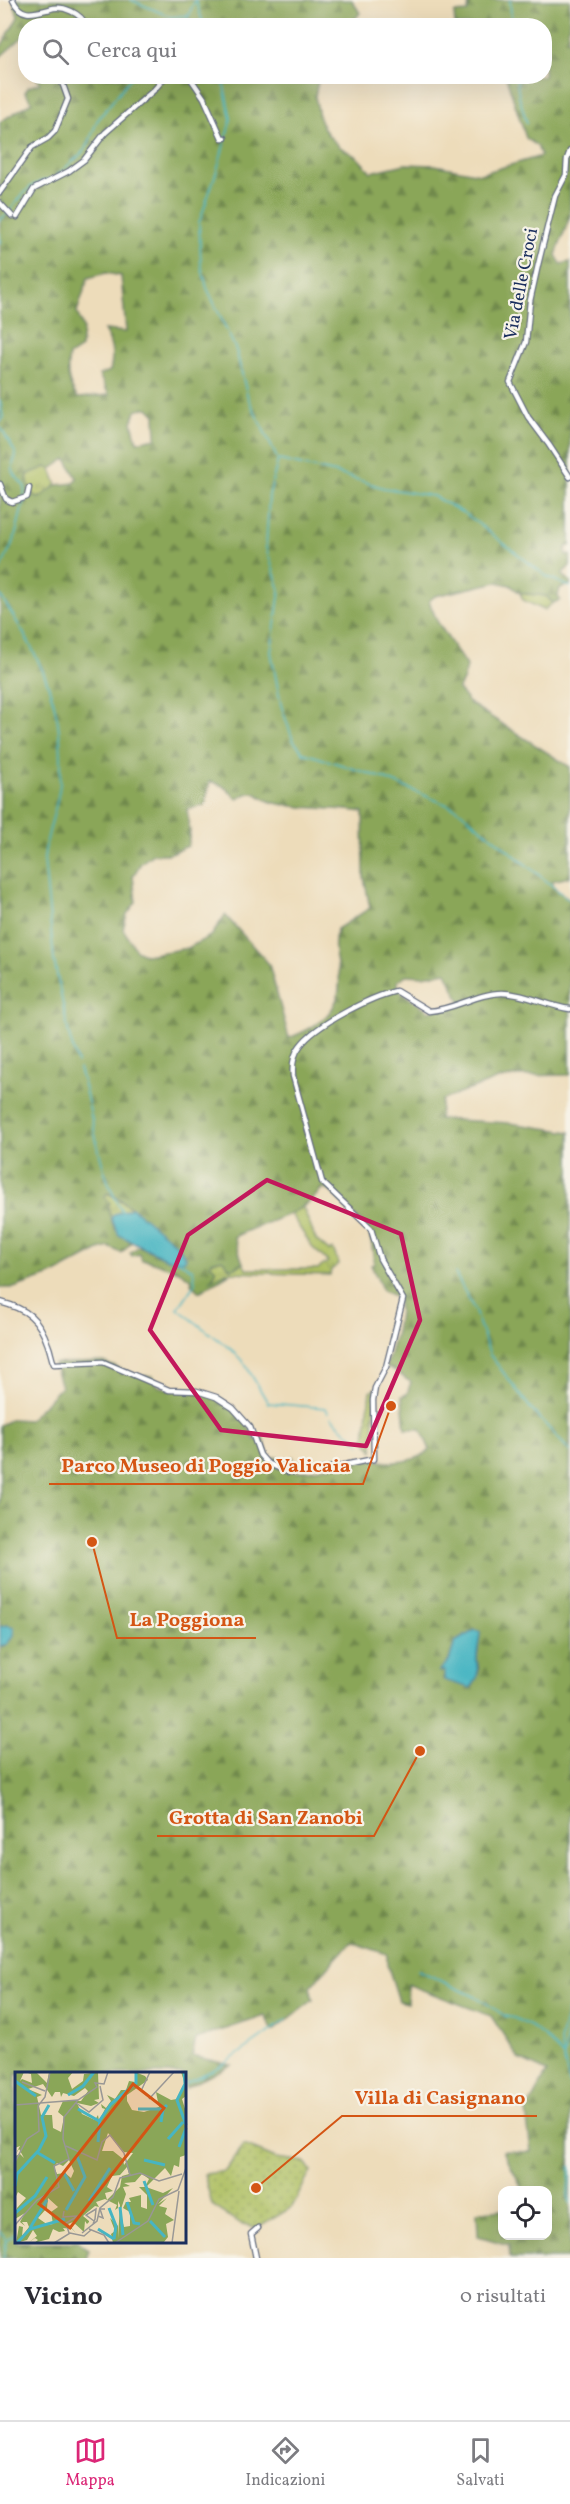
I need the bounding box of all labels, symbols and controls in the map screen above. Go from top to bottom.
search box [18,18,552,84]
icon: search [39,35,72,68]
text: Cerca qui [87,36,177,67]
street label: Via delle Croci [499,226,545,342]
callout: Parco Museo di Poggio Valicaia [49,1446,363,1484]
text: Parco Museo di Poggio Valicaia [61,1453,351,1481]
callout: La Poggiona [117,1600,256,1638]
text: La Poggiona [130,1607,245,1635]
callout: Grotta di San Zanobi [157,1798,374,1836]
text: Grotta di San Zanobi [169,1805,363,1833]
inset map [15,2072,186,2243]
callout: Villa di Casignano [342,2078,537,2116]
text: Villa di Casignano [354,2085,526,2113]
map controls [498,2186,552,2240]
button: locate [498,2186,552,2240]
text: Vicino [24,2279,103,2315]
text: 0 risultati [460,2283,546,2311]
tab: Mappa [65,2434,115,2492]
tab: Indicazioni [246,2434,325,2492]
tab: Salvati [456,2434,505,2492]

